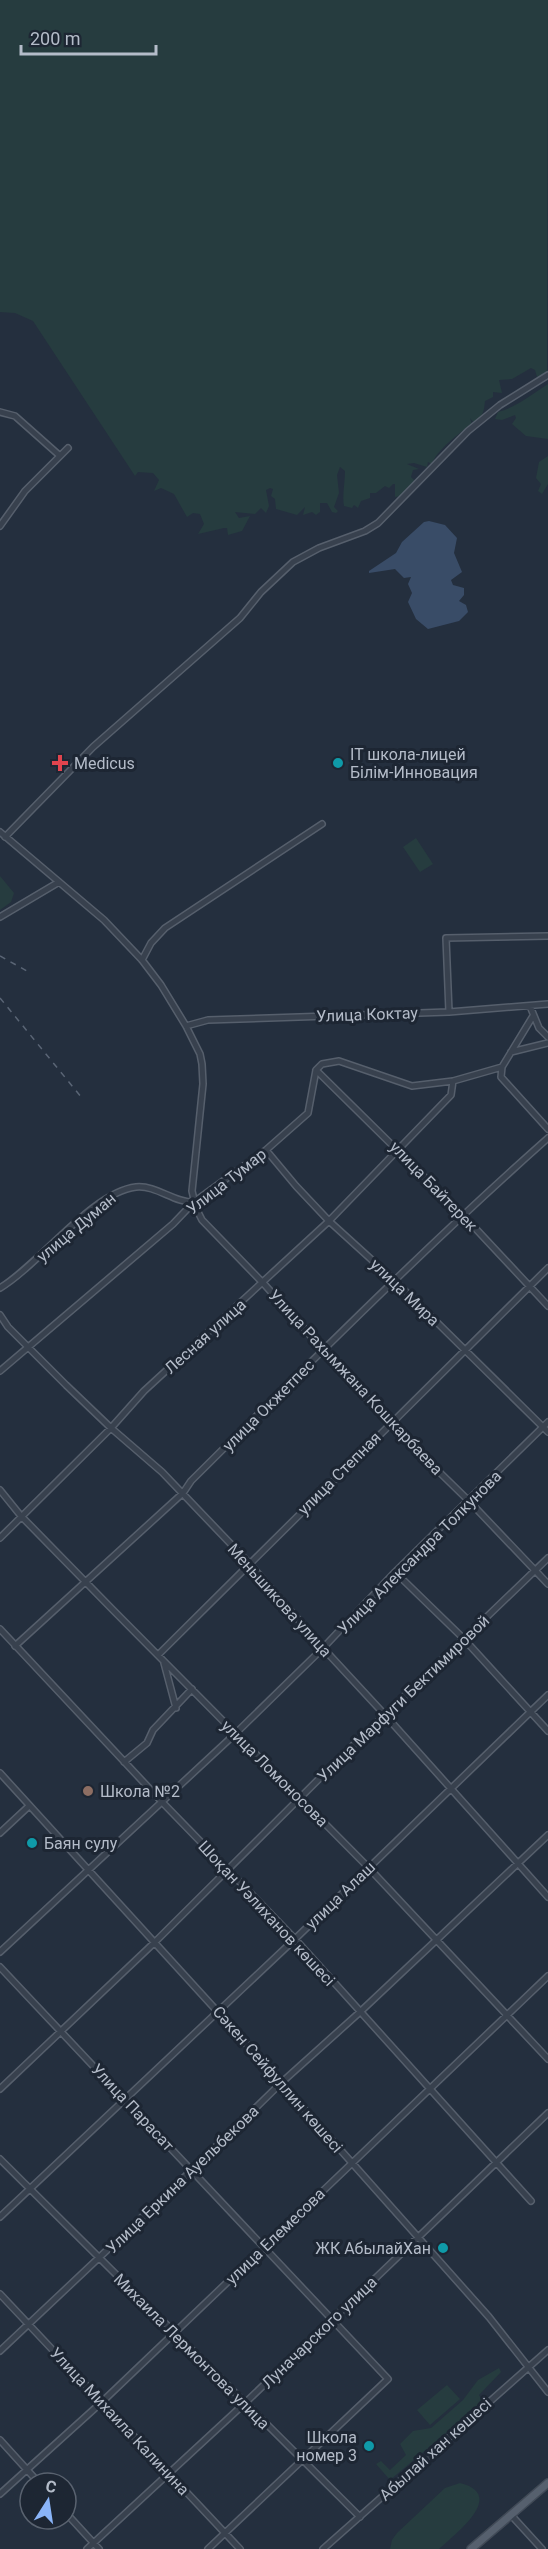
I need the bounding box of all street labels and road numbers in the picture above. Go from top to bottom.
street label: Улица Коктау [316,1003,419,1026]
street label: улица Байтерек [386,1137,482,1235]
street label: Улица Тумар [183,1144,270,1218]
street label: улица Думан [33,1189,120,1266]
street label: улица Мира [366,1255,443,1330]
street label: Улица Рахымжана Кошкарбаева [265,1286,447,1479]
street label: Лесная улица [161,1295,250,1378]
street label: улица Окжетпес [219,1356,318,1455]
street label: улица Степная [294,1428,385,1519]
street label: Улица Александра Толкунова [334,1467,505,1638]
street label: Меньшикова улица [224,1540,336,1661]
street label: Улица Марфуги Бектимировой [313,1611,493,1786]
street label: улица Ломоносова [217,1716,332,1831]
street label: Шоқан Уәлиханов көшесі [194,1837,339,1990]
street label: улица Алаш [302,1857,379,1933]
street label: Сәкен Сейфуллин көшесі [209,2002,347,2157]
street label: Улица Парасат [87,2060,178,2155]
street label: Улица Еркина Ауельбекова [102,2101,263,2257]
street label: улица Елемесова [222,2184,329,2288]
street label: Михаила Лермонтова улица [110,2270,273,2433]
street label: Луначарского улица [258,2272,381,2392]
street label: Улица Михаила Калинина [46,2344,193,2499]
street label: Абылай хан көшесі [375,2394,495,2505]

